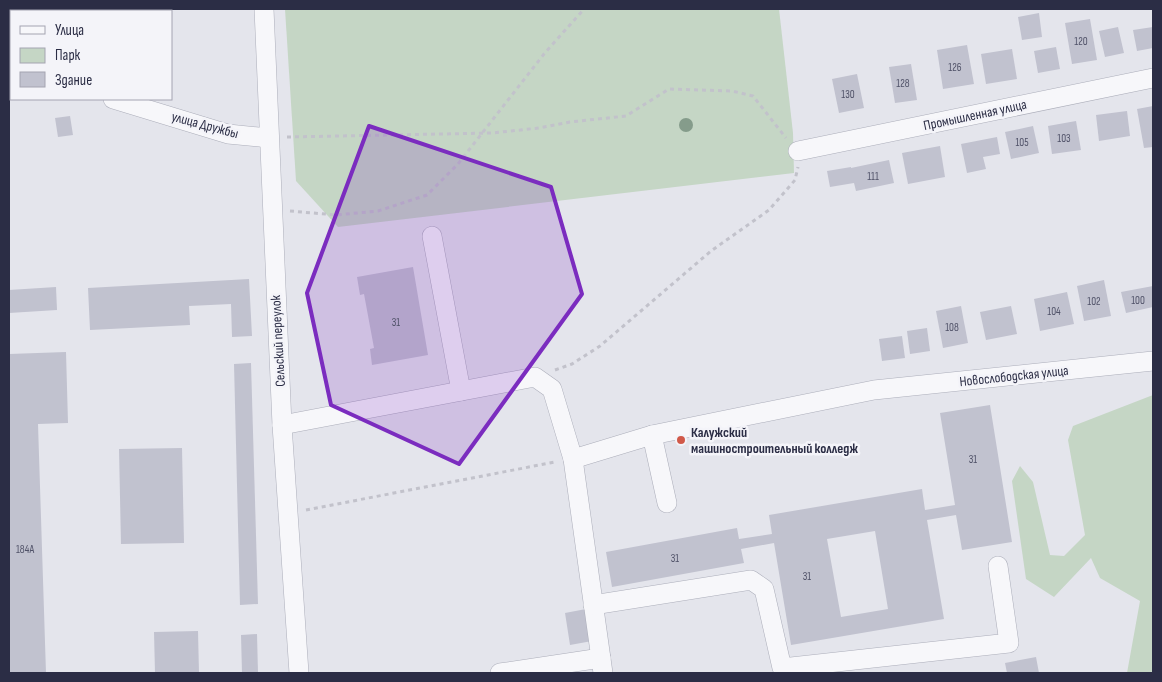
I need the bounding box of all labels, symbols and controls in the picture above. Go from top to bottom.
legend [10,10,172,100]
text: Улица [55,21,84,40]
house number: 120 [1074,35,1088,48]
text: Парк [55,46,81,65]
house number: 126 [948,61,962,74]
text: Здание [55,71,92,90]
house number: 128 [896,77,910,90]
house number: 130 [841,88,855,101]
street label: Промышленная улица [922,96,1028,134]
street label: улица Дружбы [170,108,240,142]
house number: 103 [1057,132,1071,145]
house number: 105 [1015,136,1029,149]
house number: 111 [867,170,879,183]
street label: Сельский переулок [267,294,289,387]
house number: 100 [1131,294,1145,307]
house number: 102 [1087,295,1101,308]
house number: 104 [1047,305,1061,318]
house number: 31 [392,316,400,329]
house number: 108 [945,321,959,334]
street label: Новослободская улица [959,362,1069,390]
place label: Калужский машиностроительный колледж [691,424,858,457]
marker: Калужский машиностроительный колледж [675,434,687,446]
house number: 31 [969,453,977,466]
house number: 184А [16,543,34,556]
house number: 31 [671,552,679,565]
house number: 31 [803,570,811,583]

